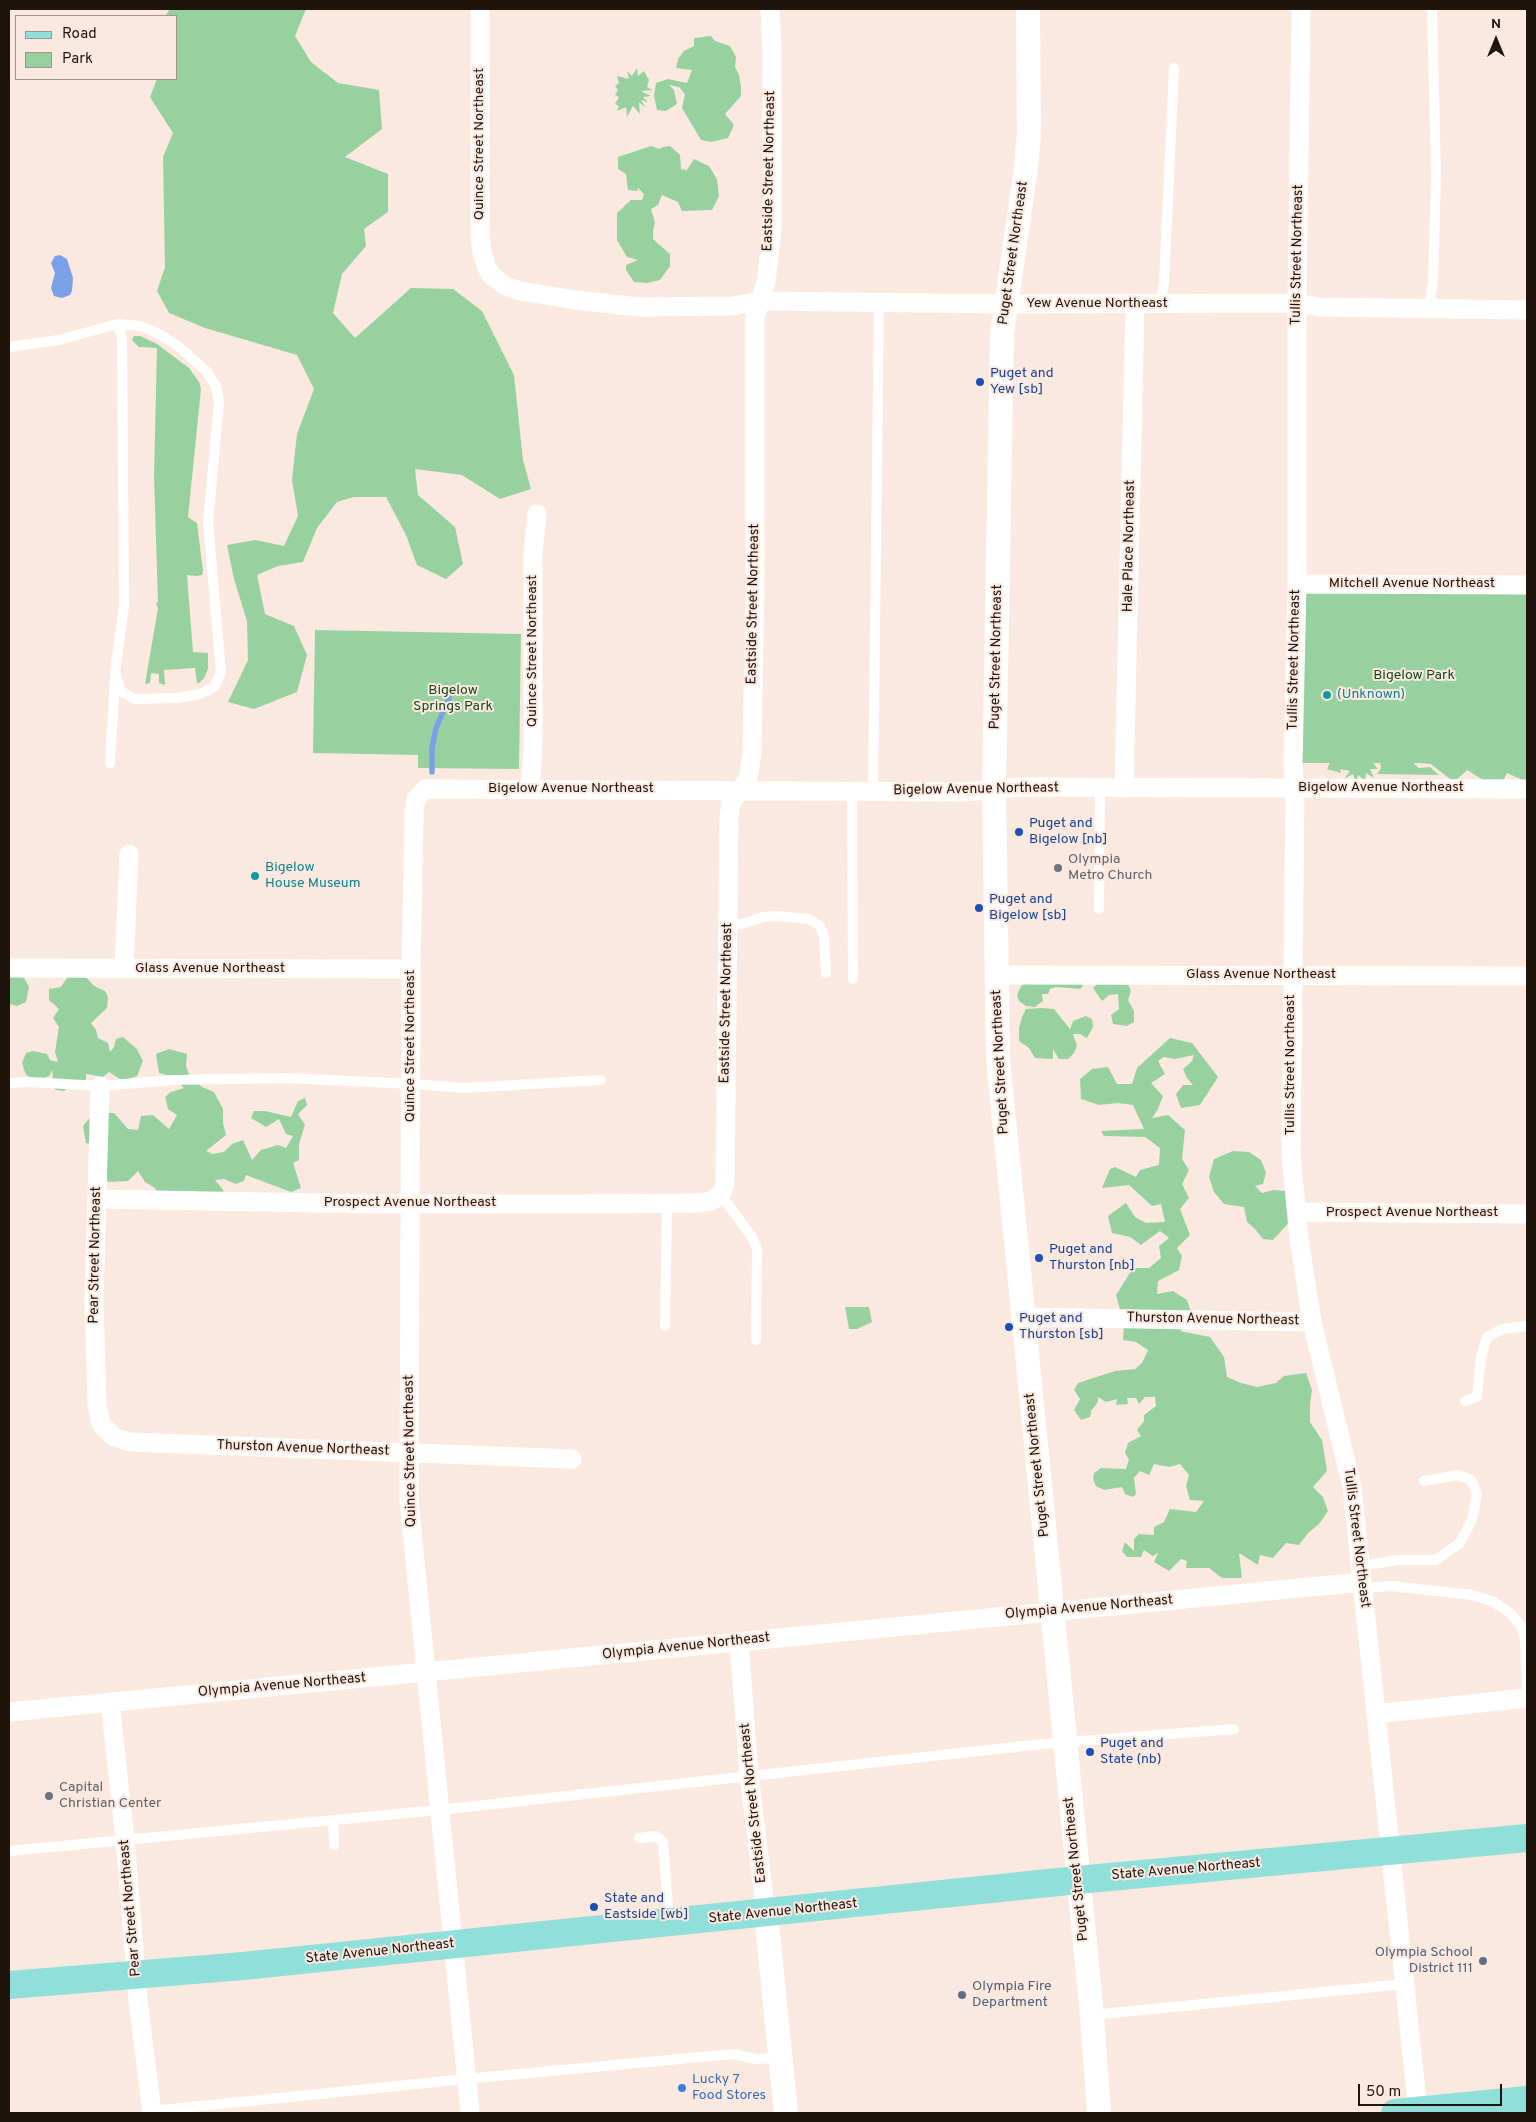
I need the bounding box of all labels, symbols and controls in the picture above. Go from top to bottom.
legend [15,15,178,80]
north arrow [1471,15,1521,65]
text: N [1491,16,1501,33]
text: Road [62,25,97,44]
text: Park [62,50,93,69]
street label: Quince Street Northeast [472,68,488,220]
street label: Eastside Street Northeast [760,90,780,252]
street label: Puget Street Northeast [996,180,1032,326]
street label: Tullis Street Northeast [1288,184,1308,326]
street label: Yew Avenue Northeast [1026,296,1168,312]
place label: Puget and Yew [sb] [990,366,1054,398]
marker: Puget and Yew [sb] [974,376,986,388]
street label: Hale Place Northeast [1120,480,1140,612]
street label: Eastside Street Northeast [744,523,764,685]
street label: Quince Street Northeast [525,575,541,727]
street label: Mitchell Avenue Northeast [1329,576,1495,592]
street label: Puget Street Northeast [987,584,1007,730]
street label: Tullis Street Northeast [1285,589,1305,731]
park label: Bigelow Park [1373,668,1455,684]
park label: Bigelow Springs Park [413,683,493,716]
place label: (Unknown) [1337,687,1405,703]
marker: (Unknown) [1321,689,1333,701]
street label: Bigelow Avenue Northeast [893,780,1059,800]
street label: Bigelow Avenue Northeast [1298,780,1464,796]
street label: Bigelow Avenue Northeast [488,781,654,797]
place label: Puget and Bigelow [nb] [1029,816,1108,849]
marker: Puget and Bigelow [nb] [1013,826,1025,838]
place label: Olympia Metro Church [1068,852,1153,884]
place label: Bigelow House Museum [265,860,361,892]
marker: Olympia Metro Church [1052,862,1064,874]
marker: Bigelow House Museum [249,870,261,882]
place label: Puget and Bigelow [sb] [989,892,1067,924]
marker: Puget and Bigelow [sb] [973,902,985,914]
street label: Eastside Street Northeast [717,922,737,1084]
street label: Glass Avenue Northeast [135,961,285,977]
street label: Glass Avenue Northeast [1186,967,1336,983]
street label: Quince Street Northeast [403,970,419,1122]
street label: Puget Street Northeast [989,989,1013,1135]
street label: Tullis Street Northeast [1283,994,1299,1136]
street label: Pear Street Northeast [86,1186,106,1324]
street label: Prospect Avenue Northeast [324,1195,496,1211]
street label: Prospect Avenue Northeast [1326,1205,1498,1221]
place label: Puget and Thurston [nb] [1049,1242,1135,1274]
marker: Puget and Thurston [nb] [1033,1252,1045,1264]
street label: Thurston Avenue Northeast [1126,1310,1300,1330]
place label: Puget and Thurston [sb] [1019,1311,1104,1344]
marker: Puget and Thurston [sb] [1003,1321,1015,1333]
street label: Quince Street Northeast [401,1375,421,1527]
street label: Puget Street Northeast [1022,1392,1054,1538]
street label: Thurston Avenue Northeast [216,1438,390,1460]
street label: Tullis Street Northeast [1339,1467,1373,1609]
street label: Olympia Avenue Northeast [1004,1592,1174,1624]
street label: Olympia Avenue Northeast [601,1630,771,1664]
street label: Olympia Avenue Northeast [197,1670,367,1702]
street label: Eastside Street Northeast [737,1722,771,1884]
place label: Puget and State (nb) [1100,1736,1164,1768]
marker: Puget and State (nb) [1084,1746,1096,1758]
place label: Capital Christian Center [59,1780,162,1812]
marker: Capital Christian Center [43,1790,55,1802]
street label: Puget Street Northeast [1061,1796,1093,1942]
street label: Pear Street Northeast [117,1839,145,1977]
street label: State Avenue Northeast [1111,1855,1261,1885]
place label: State and Eastside [wb] [604,1891,688,1924]
street label: State Avenue Northeast [708,1896,858,1928]
marker: State and Eastside [wb] [588,1901,600,1913]
street label: State Avenue Northeast [305,1936,455,1968]
place label: Olympia School District 111 [1375,1945,1473,1978]
marker: Olympia School District 111 [1477,1955,1489,1967]
place label: Olympia Fire Department [972,1979,1052,2011]
marker: Olympia Fire Department [956,1989,968,2001]
place label: Lucky 7 Food Stores [692,2072,766,2104]
scale bar [1361,2074,1505,2106]
marker: Lucky 7 Food Stores [676,2082,688,2094]
text: 50 m [1366,2083,1401,2102]

